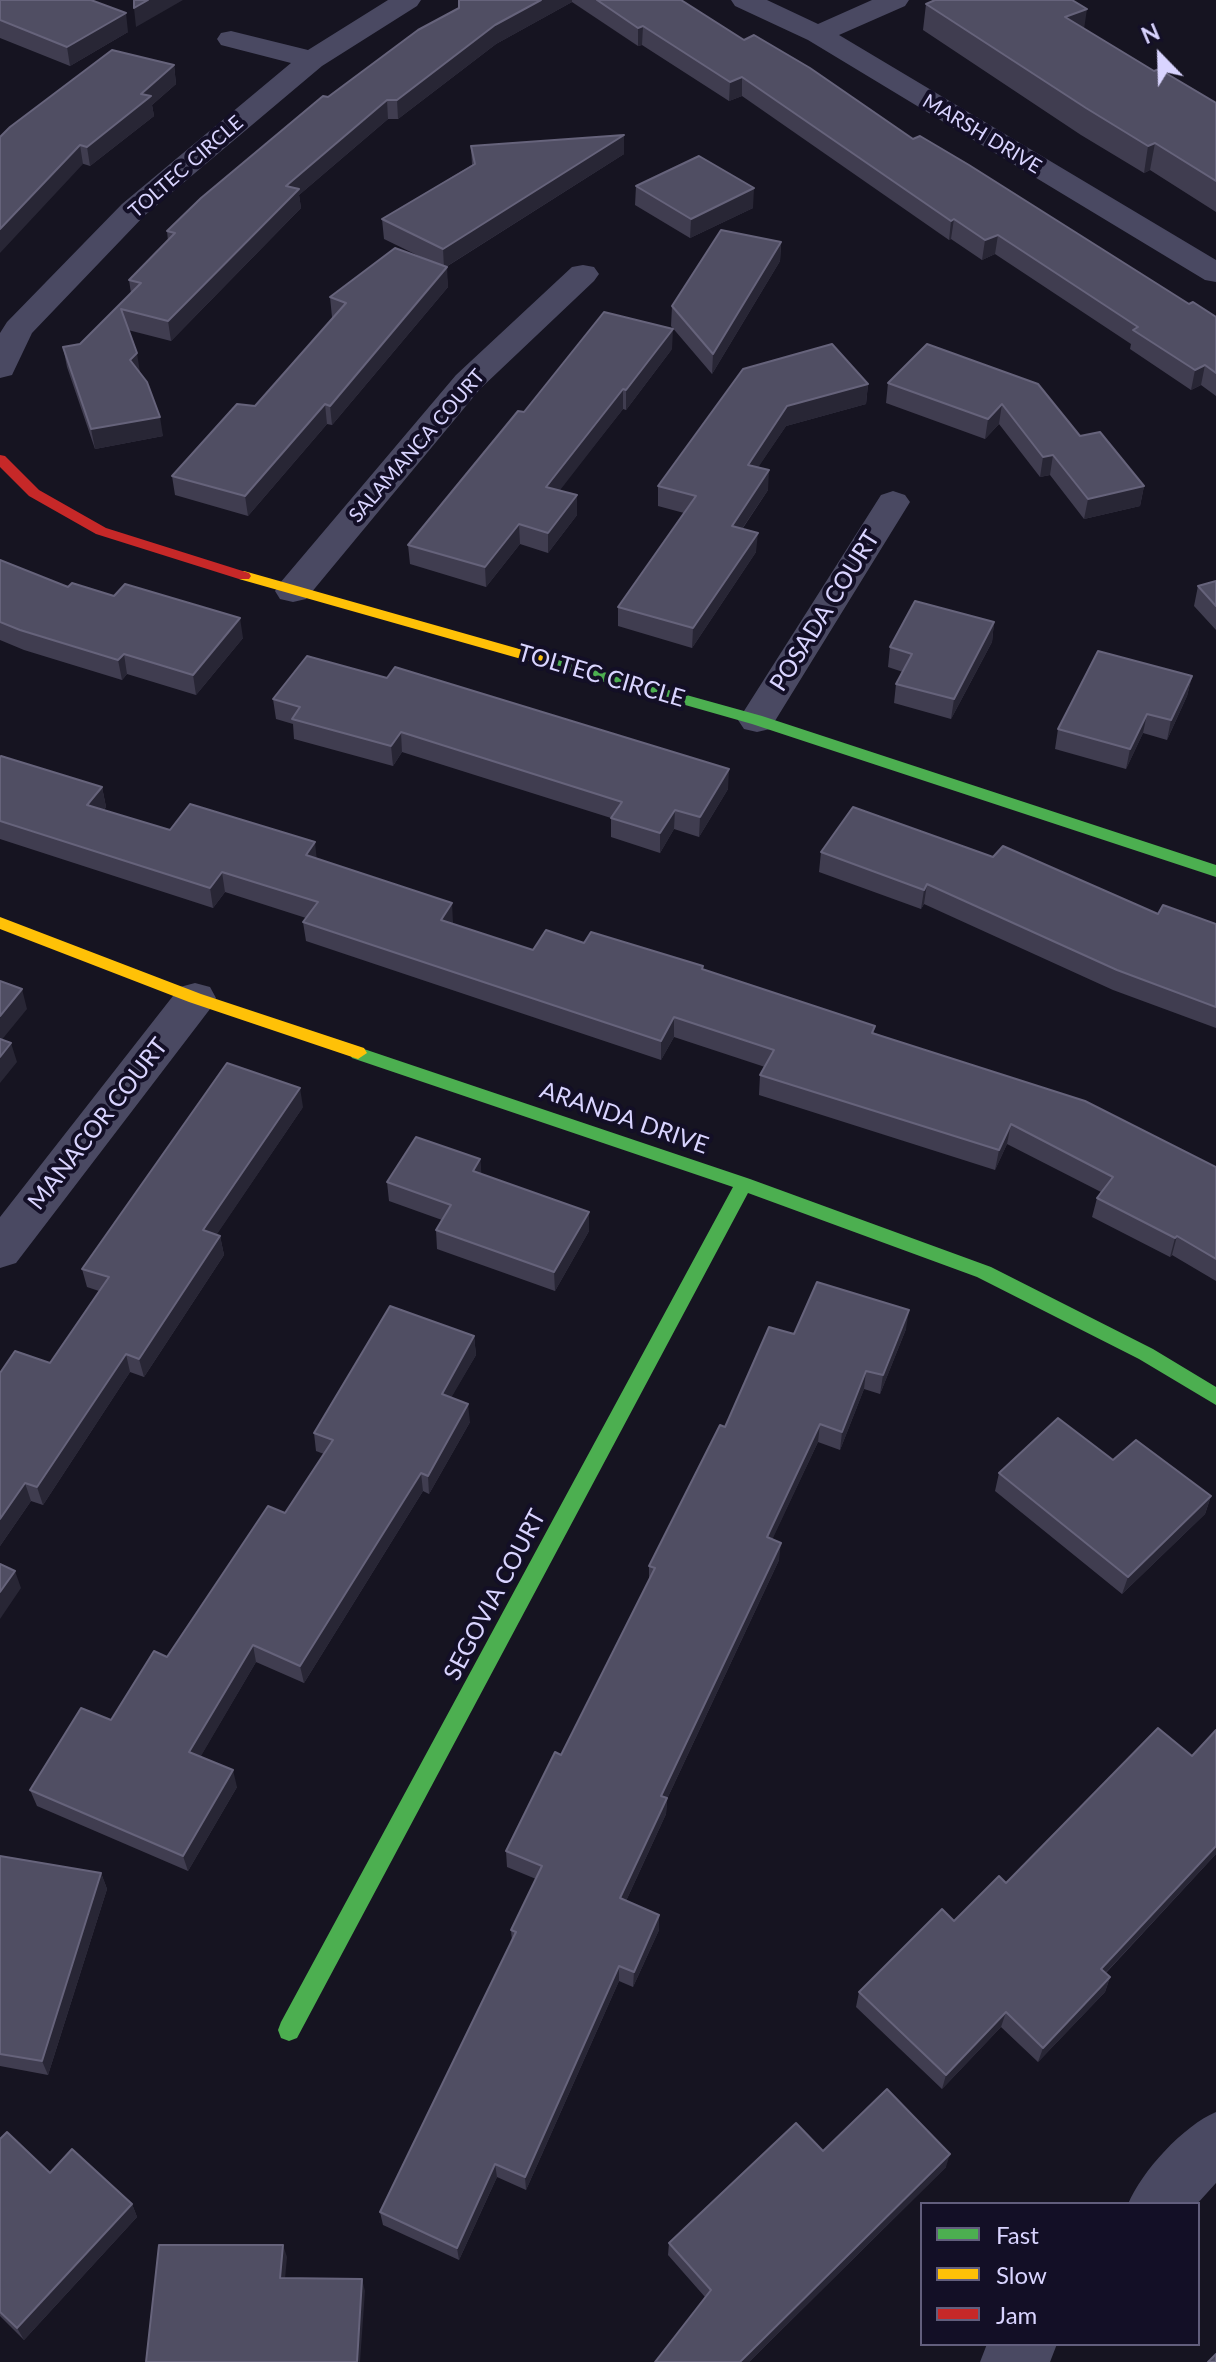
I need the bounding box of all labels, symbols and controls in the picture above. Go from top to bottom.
north arrow [1120,16,1200,96]
text: N [1137,18,1163,49]
street label: MARSH DRIVE [918,89,1046,179]
street label: TOLTEC CIRCLE [124,111,248,223]
street label: SALAMANCA COURT [344,365,490,527]
street label: POSADA COURT [764,525,886,697]
street label: TOLTEC CIRCLE [514,638,688,714]
street label: MANACOR COURT [22,1032,174,1216]
street label: ARANDA DRIVE [536,1076,712,1160]
street label: SEGOVIA COURT [438,1505,552,1685]
legend [920,2202,1200,2346]
text: Fast [996,2220,1039,2249]
text: Slow [996,2260,1047,2289]
text: Jam [996,2300,1037,2329]

